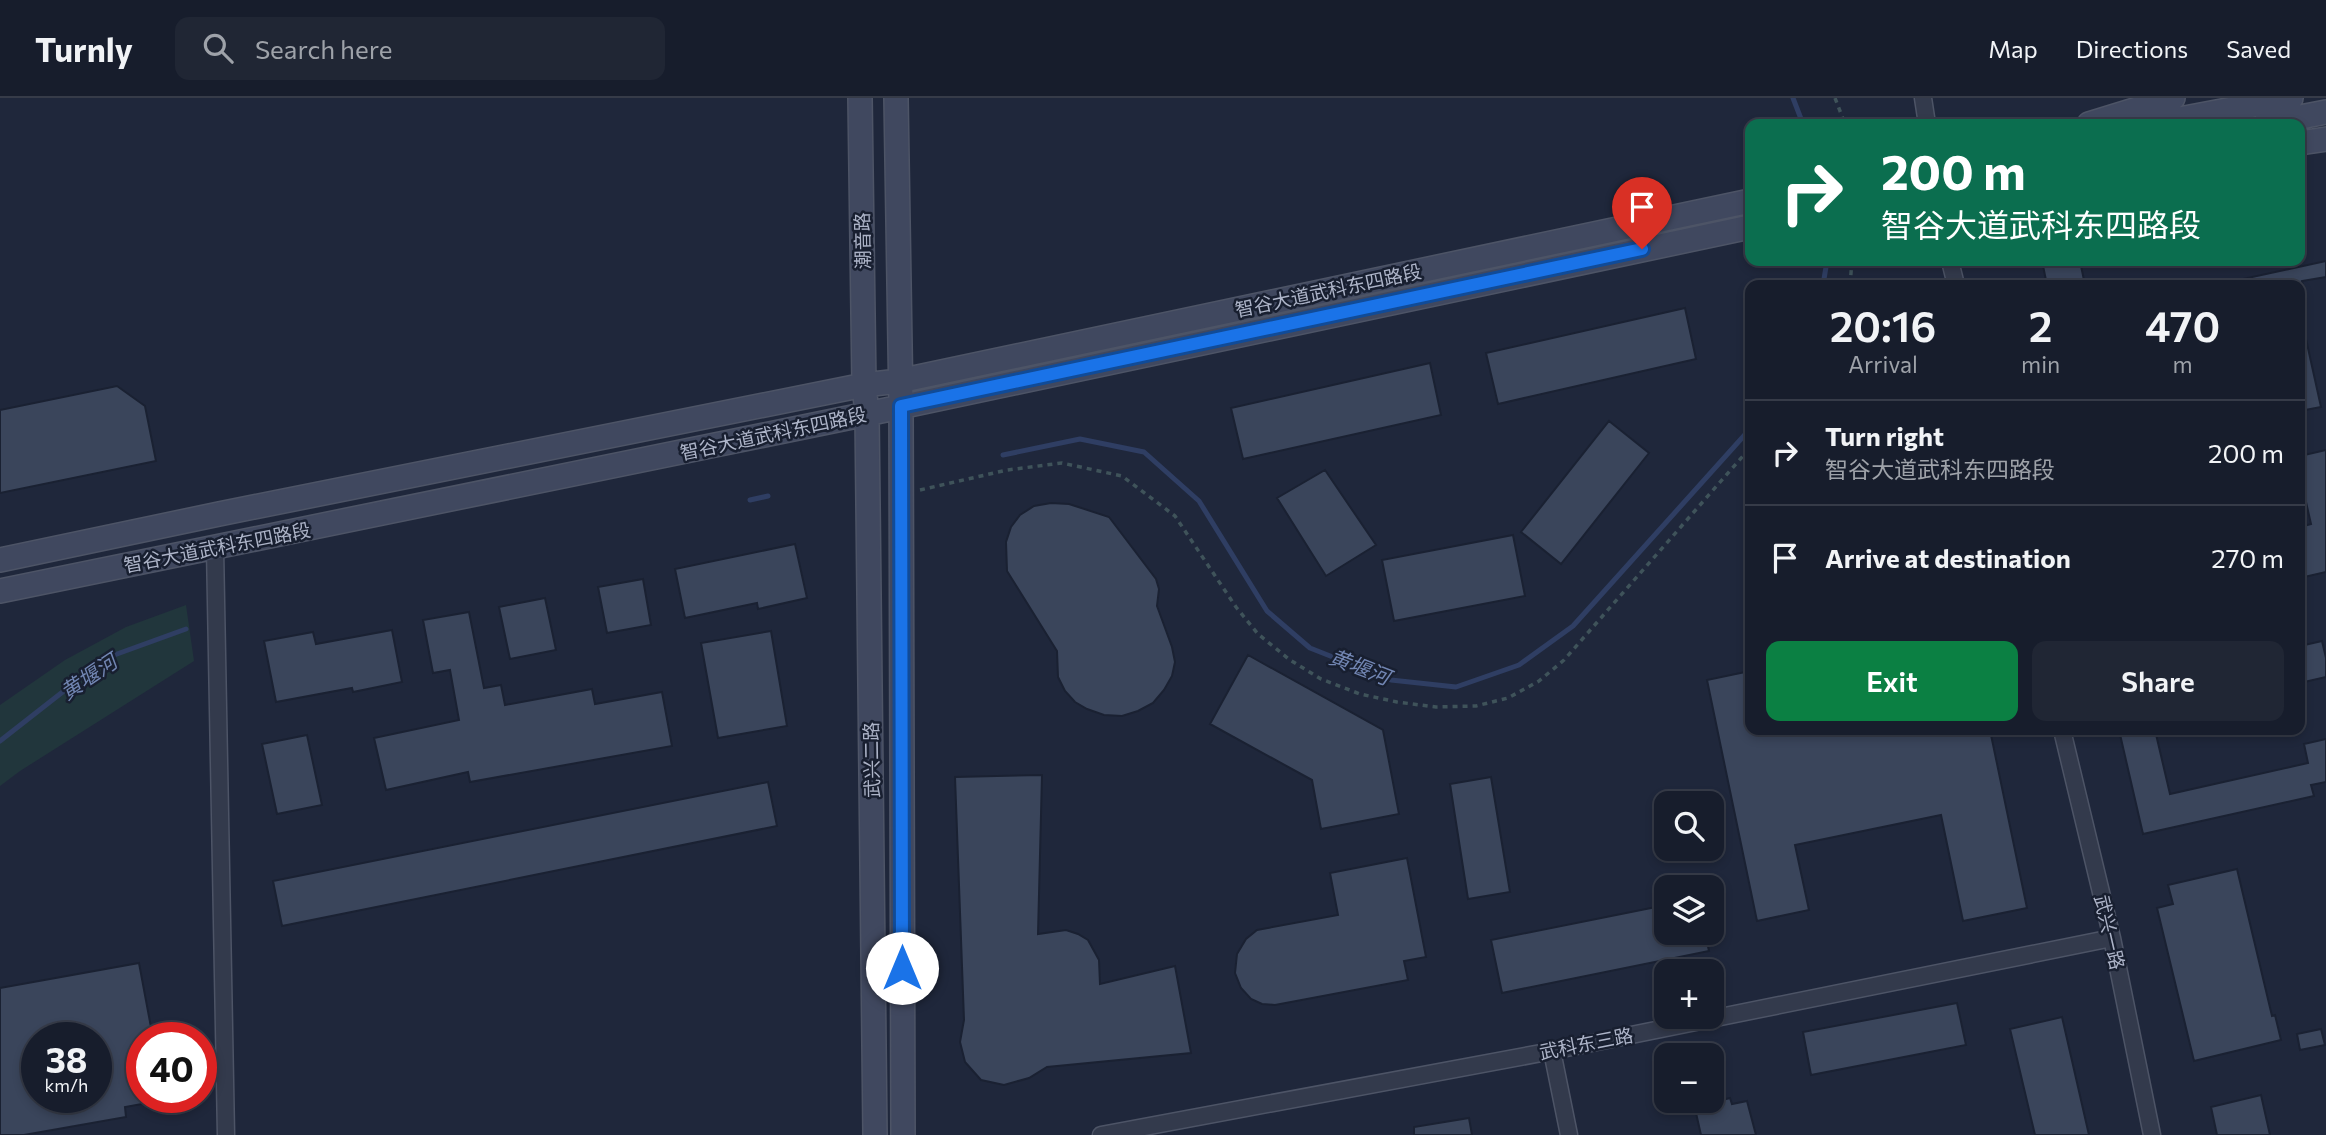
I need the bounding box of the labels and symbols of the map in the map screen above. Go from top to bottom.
pin [1612,177,1672,249]
street label: 潮音路 [850,212,874,270]
street label: 智谷大道武科东四路段 [1233,259,1423,321]
street label: 智谷大道武科东四路段 [678,402,868,464]
street label: 智谷大道武科东四路段 [122,518,312,576]
water label: 黄堰河 [1326,643,1398,690]
water label: 黄堰河 [55,646,124,704]
street label: 武兴二路 [859,722,883,798]
street label: 武兴一路 [2090,892,2130,972]
position arrow [865,931,939,1005]
speed limit sign: 40 [126,1022,217,1113]
street label: 武科东三路 [1537,1023,1635,1063]

